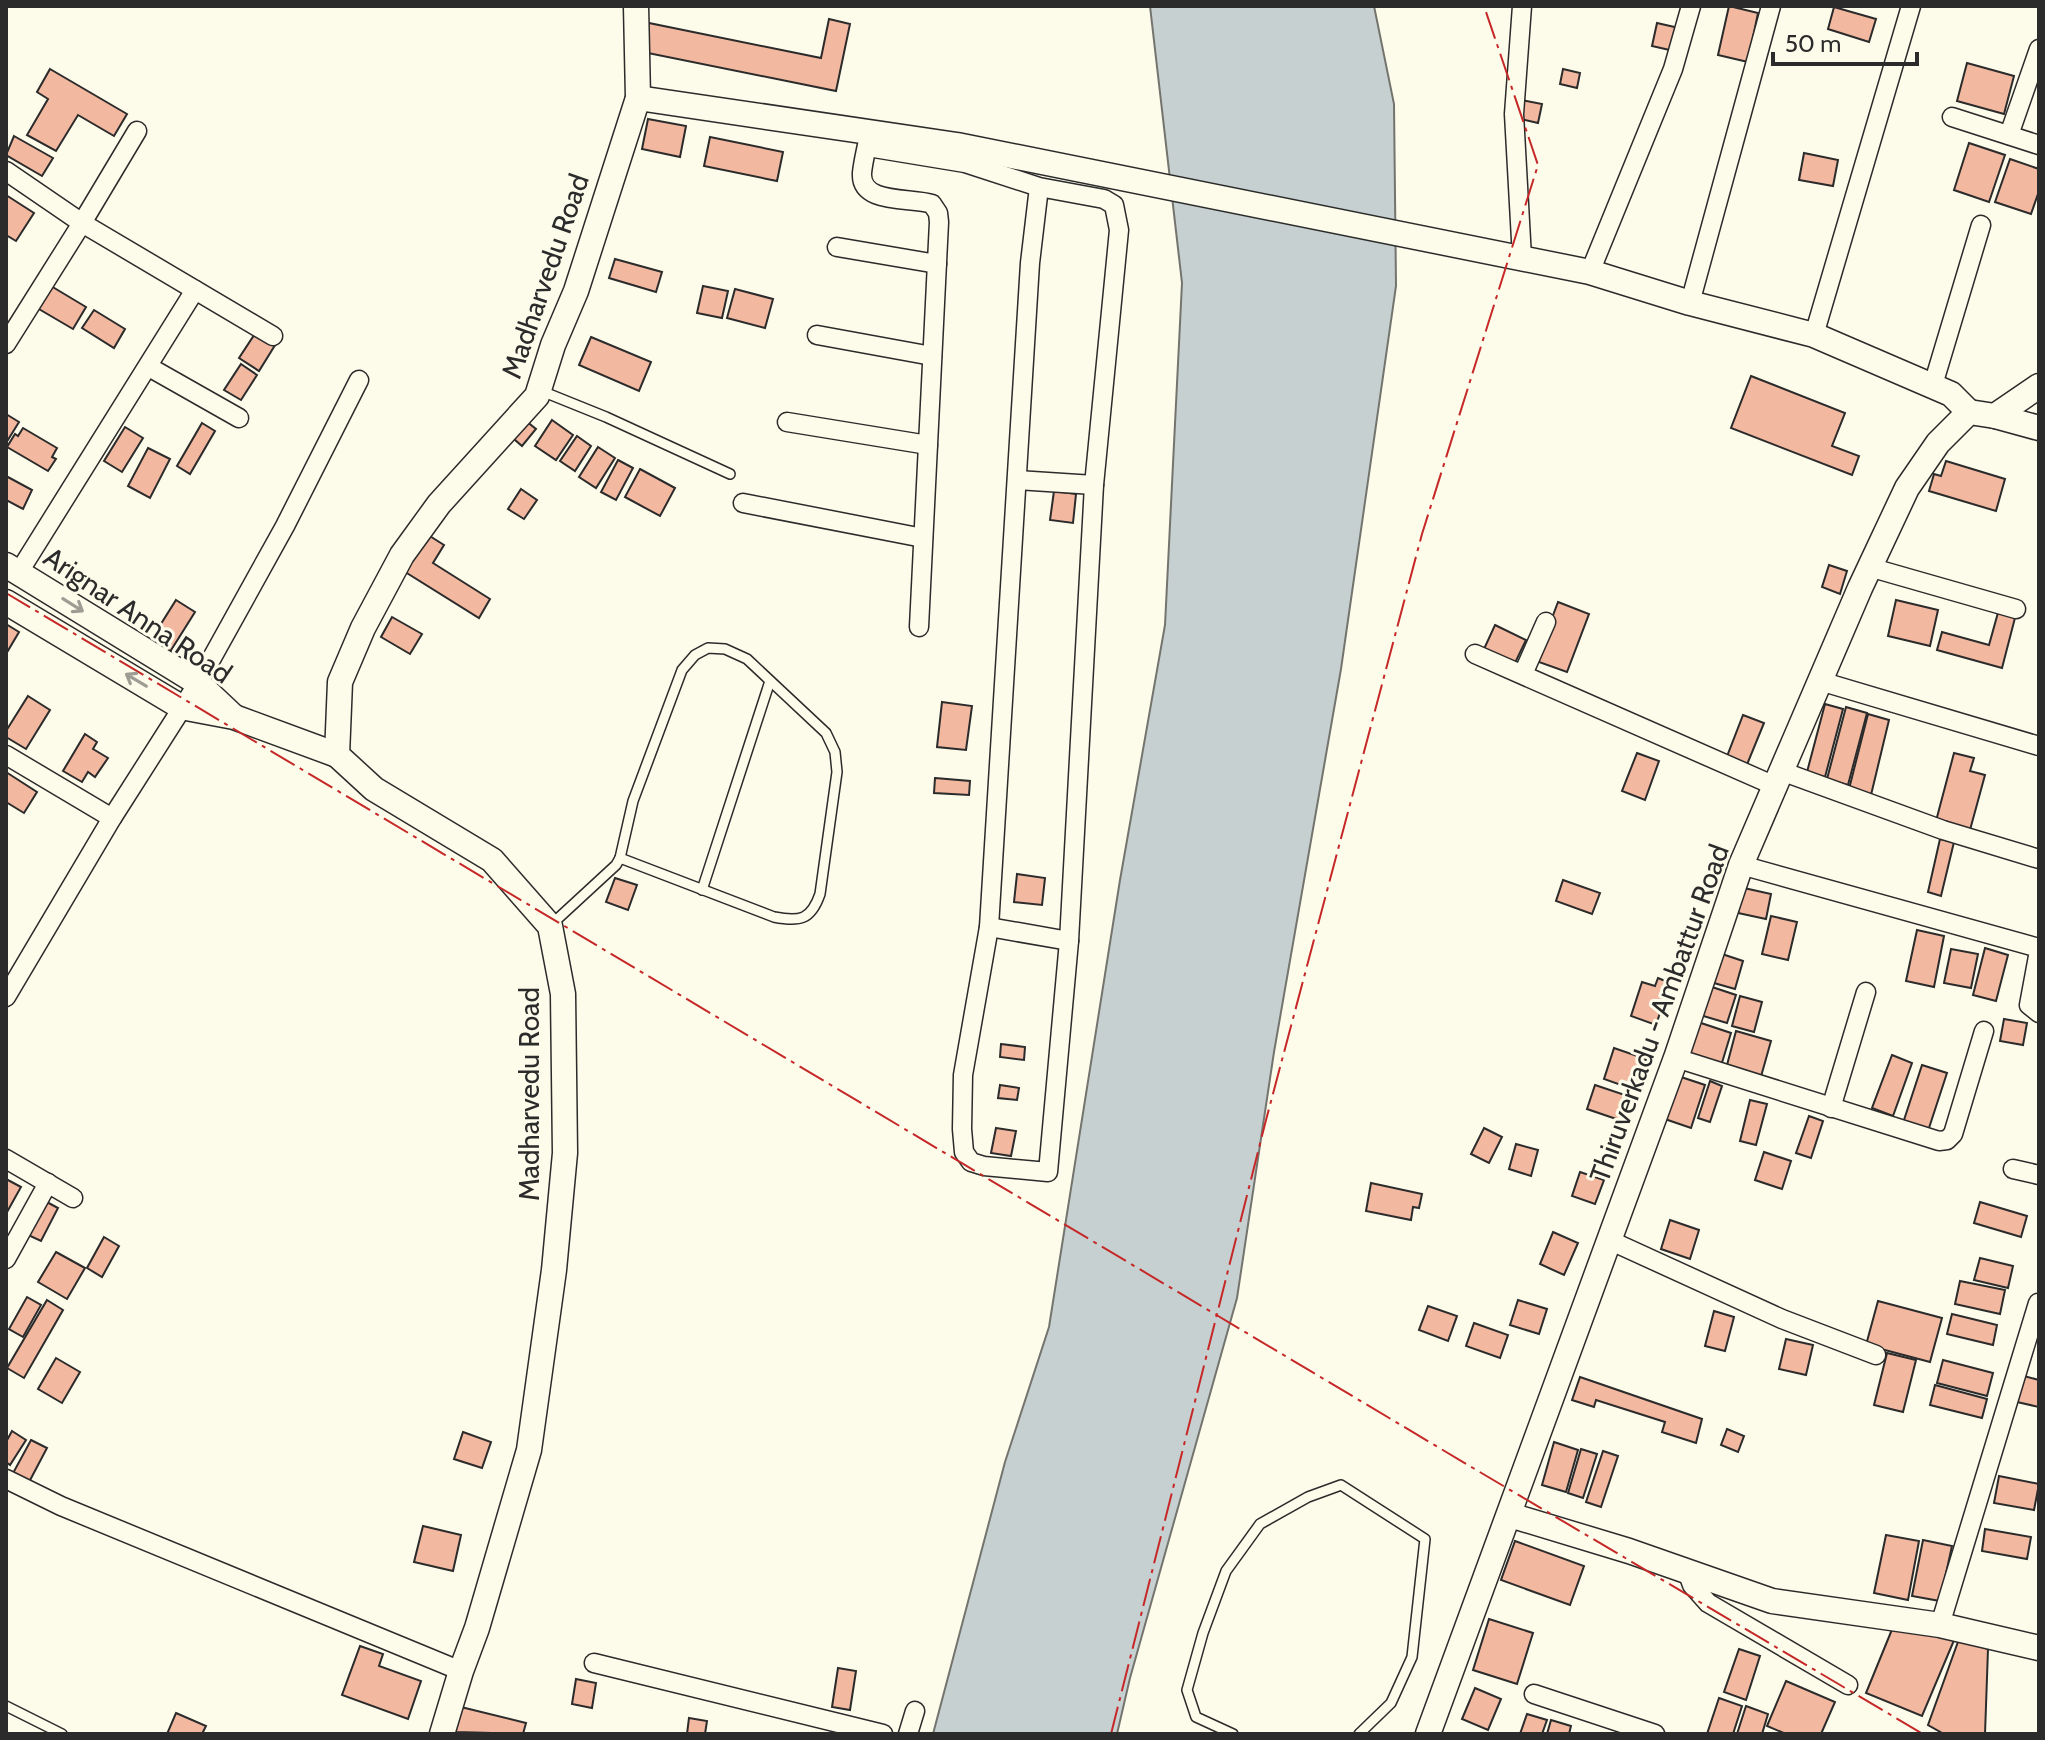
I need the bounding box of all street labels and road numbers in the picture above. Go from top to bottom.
street label: Madharvedu Road [494,169,596,383]
street label: Arignar Anna Road [38,540,238,690]
street label: Thiruverkadu - Ambattur Road [1582,840,1736,1186]
street label: Madharvedu Road [512,987,546,1201]

